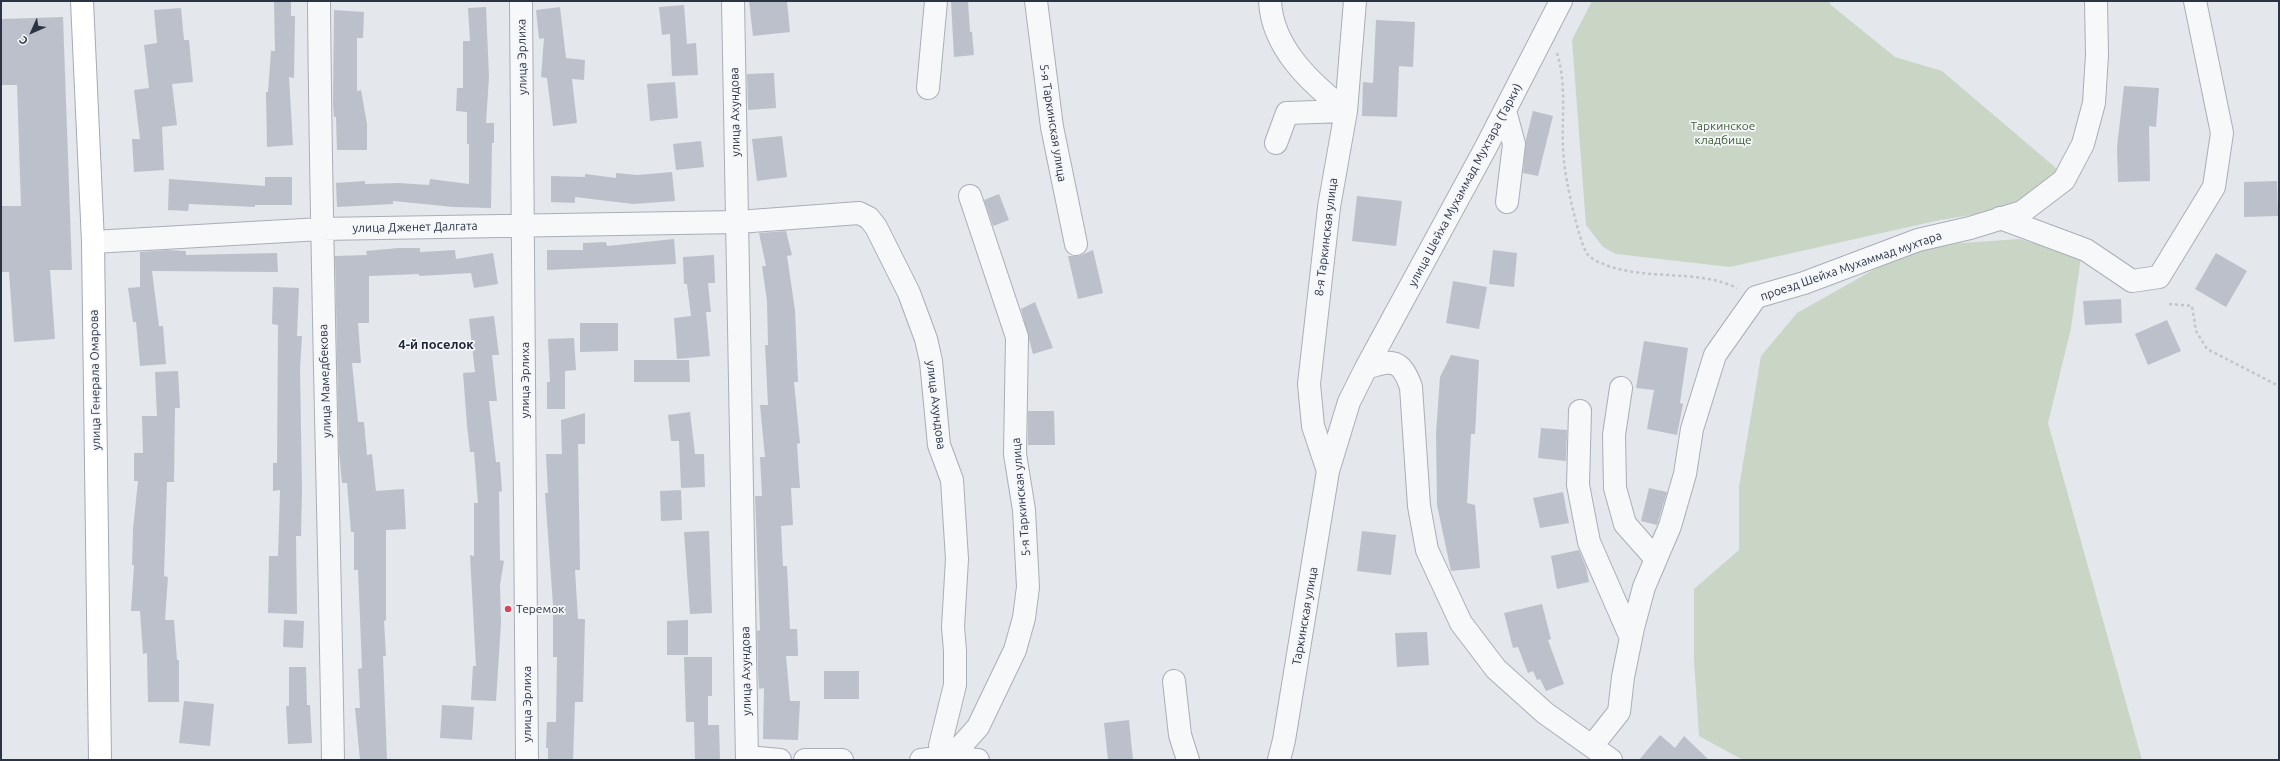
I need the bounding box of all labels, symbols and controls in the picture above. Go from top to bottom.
north arrow [12,12,52,52]
street label: улица Эрлиха [514,19,530,95]
text: С [17,34,30,47]
street label: 5-я Таркинская улица [1037,63,1069,183]
street label: улица Ахундова [727,67,743,157]
street label: улица Шейха Мухаммад Мухтара (Тарки) [1405,81,1525,289]
park label: Таркинское кладбище [1691,119,1755,147]
street label: 8-я Таркинская улица [1312,177,1340,297]
street label: улица Дженет Далгата [352,219,478,235]
street label: проезд Шейха Мухаммад мухтара [1758,228,1944,304]
street label: улица Генерала Омарова [87,309,103,451]
street label: улица Мамедбекова [316,324,334,438]
district label: 4-й поселок [398,337,474,353]
street label: улица Эрлиха [518,342,532,418]
street label: улица Ахундова [923,360,949,450]
street label: 5-я Таркинская улица [1009,437,1033,557]
street label: Таркинская улица [1289,566,1321,666]
place label: Теремок [516,602,564,616]
marker: Теремок [503,604,513,614]
street label: улица Ахундова [738,626,754,716]
street label: улица Эрлиха [520,666,534,742]

